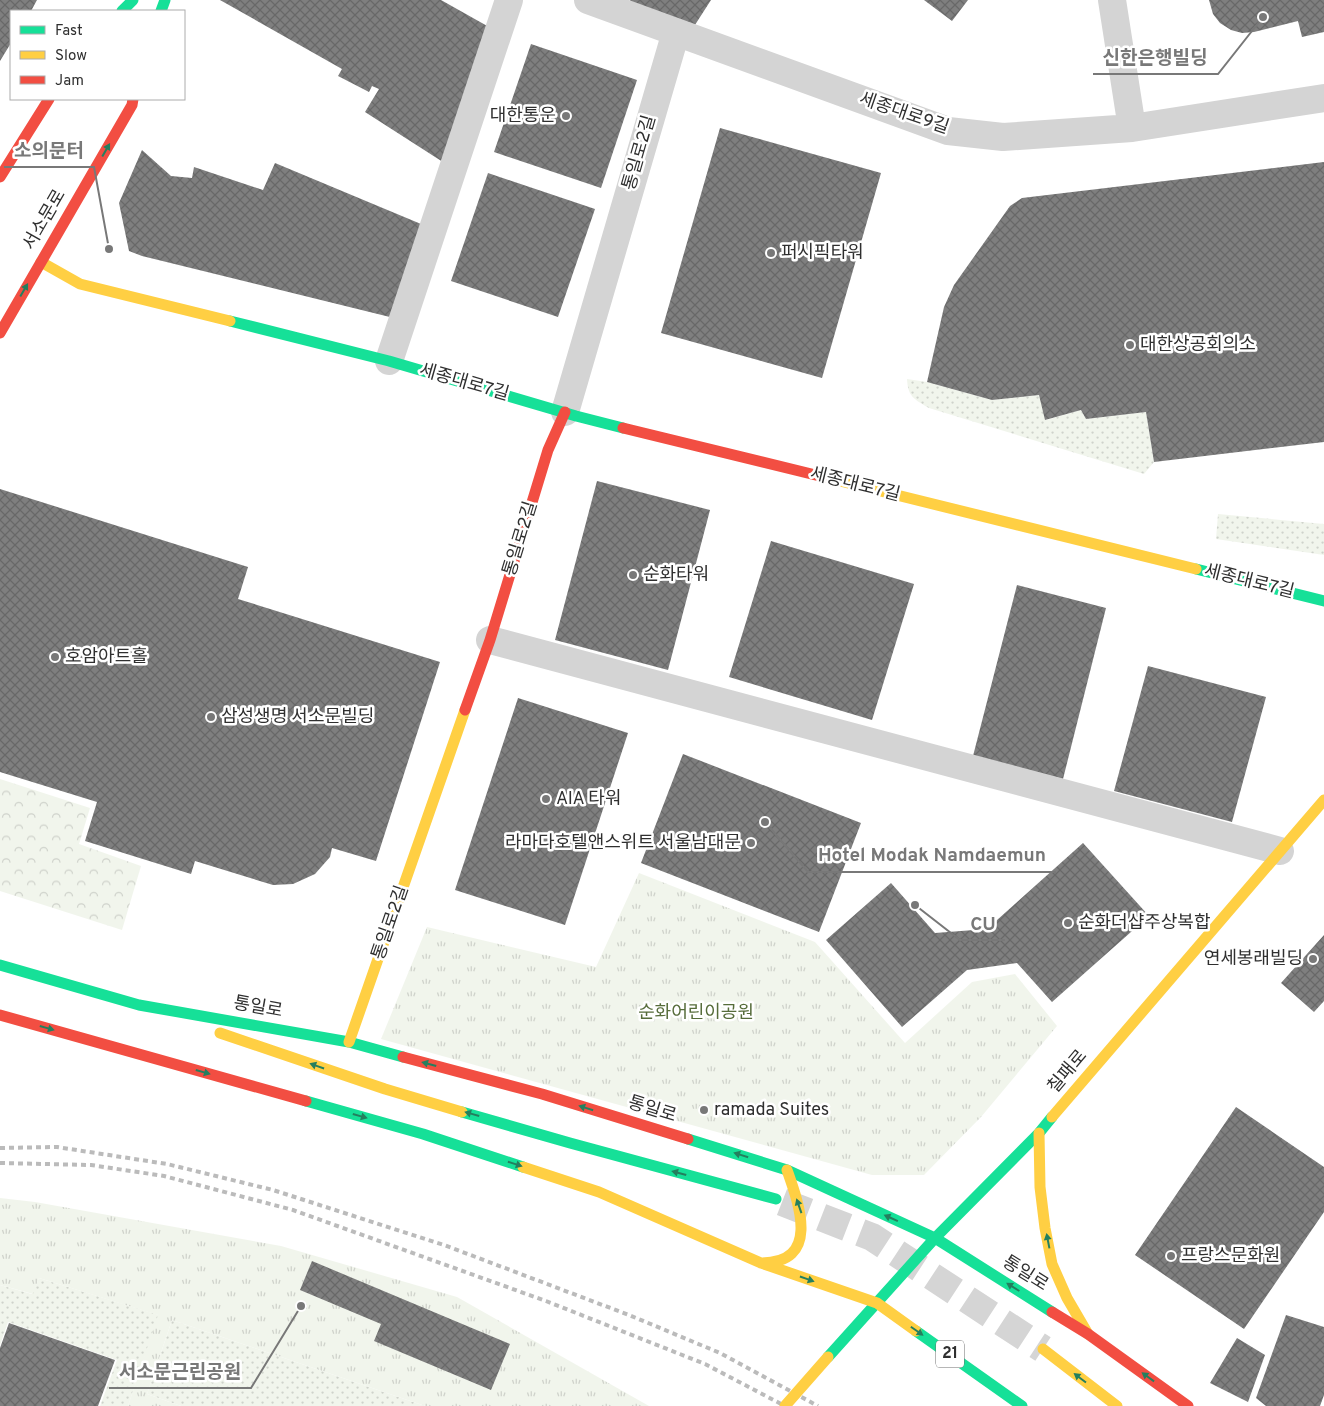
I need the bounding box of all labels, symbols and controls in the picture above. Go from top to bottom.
legend [10,10,185,100]
text: Fast [55,22,83,41]
callout: 신한은행빌딩 [1093,40,1218,74]
text: Slow [55,47,87,66]
text: 신한은행빌딩 [1103,47,1207,71]
text: Jam [55,72,84,91]
street label: 세종대로9길 [856,88,952,140]
place label: 대한통운 [490,105,556,128]
marker: 대한통운 [560,110,572,122]
street label: 통일로2길 [618,113,662,193]
callout: 소의문터 [4,133,94,167]
text: 소의문터 [14,140,84,164]
one-way arrow [101,143,110,156]
street label: 서소문로 [18,186,72,254]
place label: 퍼시픽타워 [781,242,864,265]
marker: 퍼시픽타워 [765,247,777,259]
one-way arrow [20,284,29,297]
place label: 대한상공회의소 [1140,334,1256,357]
marker: 대한상공회의소 [1124,339,1136,351]
street label: 세종대로7길 [417,359,511,407]
street label: 세종대로7길 [807,463,903,507]
street label: 통일로2길 [499,499,543,579]
street label: 세종대로7길 [1201,560,1297,604]
place label: 순화타워 [643,564,709,587]
marker: 순화타워 [627,569,639,581]
place label: 호암아트홀 [65,646,148,669]
marker: 호암아트홀 [49,651,61,663]
place label: 삼성생명 서소문빌딩 [221,706,374,729]
marker: 삼성생명 서소문빌딩 [205,711,217,723]
place label: AIA 타워 [556,788,621,811]
marker: AIA 타워 [540,793,552,805]
place label: 라마다호텔앤스위트 서울남대문 [505,832,741,855]
marker: 라마다호텔앤스위트 서울남대문 [745,837,757,849]
callout: Hotel Modak Namdaemun [808,838,1056,872]
text: Hotel Modak Namdaemun [818,844,1046,868]
street label: 통일로2길 [368,883,414,963]
callout: CU [960,906,1005,940]
place label: 순화더샵주상복합 [1078,912,1210,935]
text: CU [970,913,996,937]
marker: 순화더샵주상복합 [1062,917,1074,929]
place label: 연세봉래빌딩 [1204,948,1303,971]
marker: 연세봉래빌딩 [1307,953,1319,965]
street label: 통일로 [232,992,284,1024]
park label: 순화어린이공원 [638,1002,754,1025]
one-way arrow [39,1024,54,1032]
street label: 칠패로 [1043,1046,1093,1098]
one-way arrow [422,1059,437,1067]
one-way arrow [309,1062,324,1069]
one-way arrow [196,1069,211,1077]
street label: 통일로 [625,1092,679,1128]
place label: ramada Suites [714,1099,829,1122]
one-way arrow [578,1103,593,1111]
marker: ramada Suites [698,1104,710,1116]
one-way arrow [464,1110,479,1118]
one-way arrow [352,1113,367,1121]
one-way arrow [733,1151,748,1159]
one-way arrow [508,1161,523,1169]
one-way arrow [671,1168,686,1176]
one-way arrow [795,1198,803,1213]
one-way arrow [884,1214,898,1222]
one-way arrow [1043,1233,1051,1249]
place label: 프랑스문화원 [1181,1245,1280,1268]
marker: 프랑스문화원 [1165,1250,1177,1262]
street label: 통일로 [998,1251,1052,1297]
one-way arrow [799,1276,814,1283]
one-way arrow [1007,1282,1020,1292]
one-way arrow [910,1326,924,1336]
road number: 21 [936,1340,964,1368]
callout: 서소문근린공원 [109,1354,251,1388]
text: 서소문근린공원 [119,1361,241,1385]
one-way arrow [1074,1372,1087,1383]
one-way arrow [1142,1372,1155,1383]

